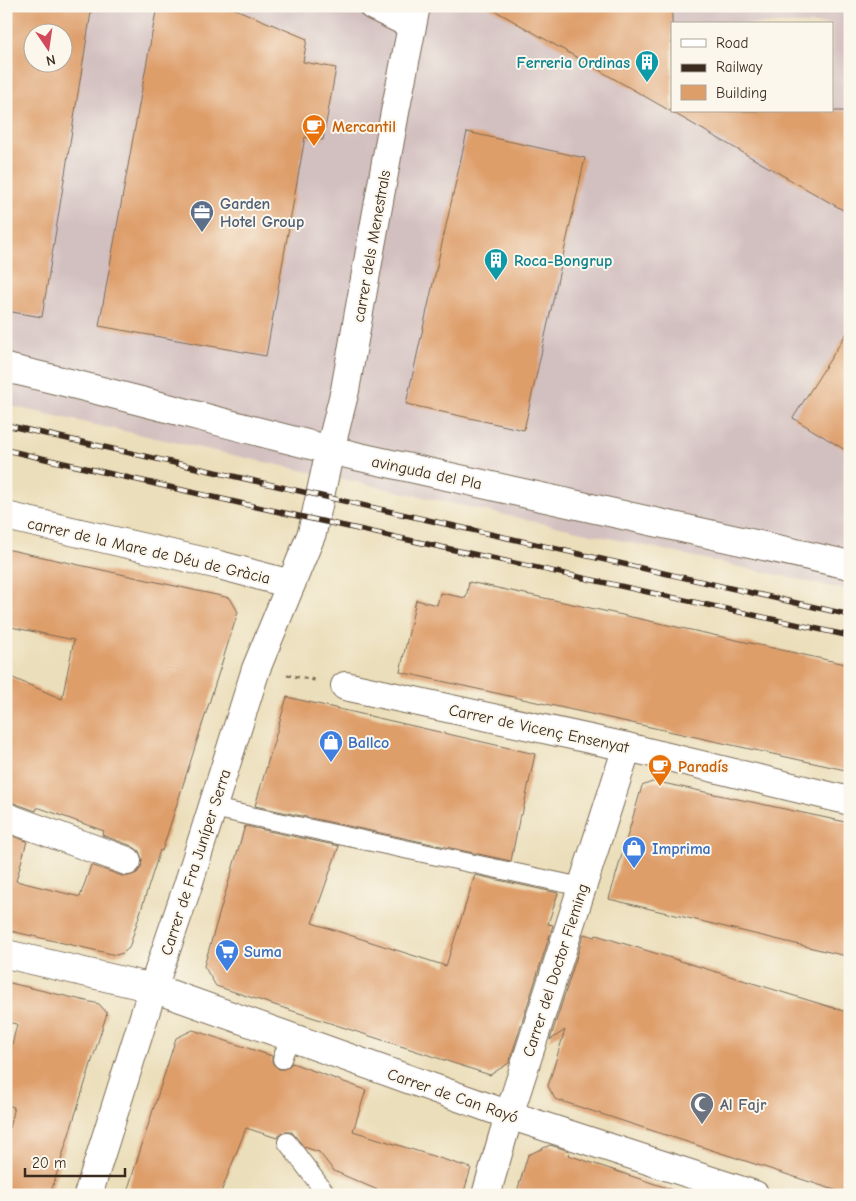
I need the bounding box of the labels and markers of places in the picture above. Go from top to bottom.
building icon: Ferreria Ordinas [634,49,660,83]
place label: Ferreria Ordinas [516,54,630,72]
cafe icon: Mercantil [301,113,327,147]
place label: Mercantil [332,118,396,136]
place label: Garden Hotel Group [220,195,304,231]
office icon: Garden Hotel Group [189,199,215,233]
building icon: Roca-Bongrup [483,247,509,281]
place label: Roca-Bongrup [514,252,612,270]
shop icon: Ballco [318,729,344,763]
place label: Ballco [348,734,389,752]
cafe icon: Paradís [647,753,673,787]
place label: Paradís [678,758,728,776]
shop icon: Imprima [621,835,647,869]
place label: Imprima [652,840,711,858]
supermarket icon: Suma [214,938,240,972]
place label: Suma [244,943,282,961]
mosque icon: Al Fajr [689,1091,715,1125]
place label: Al Fajr [720,1096,767,1114]

